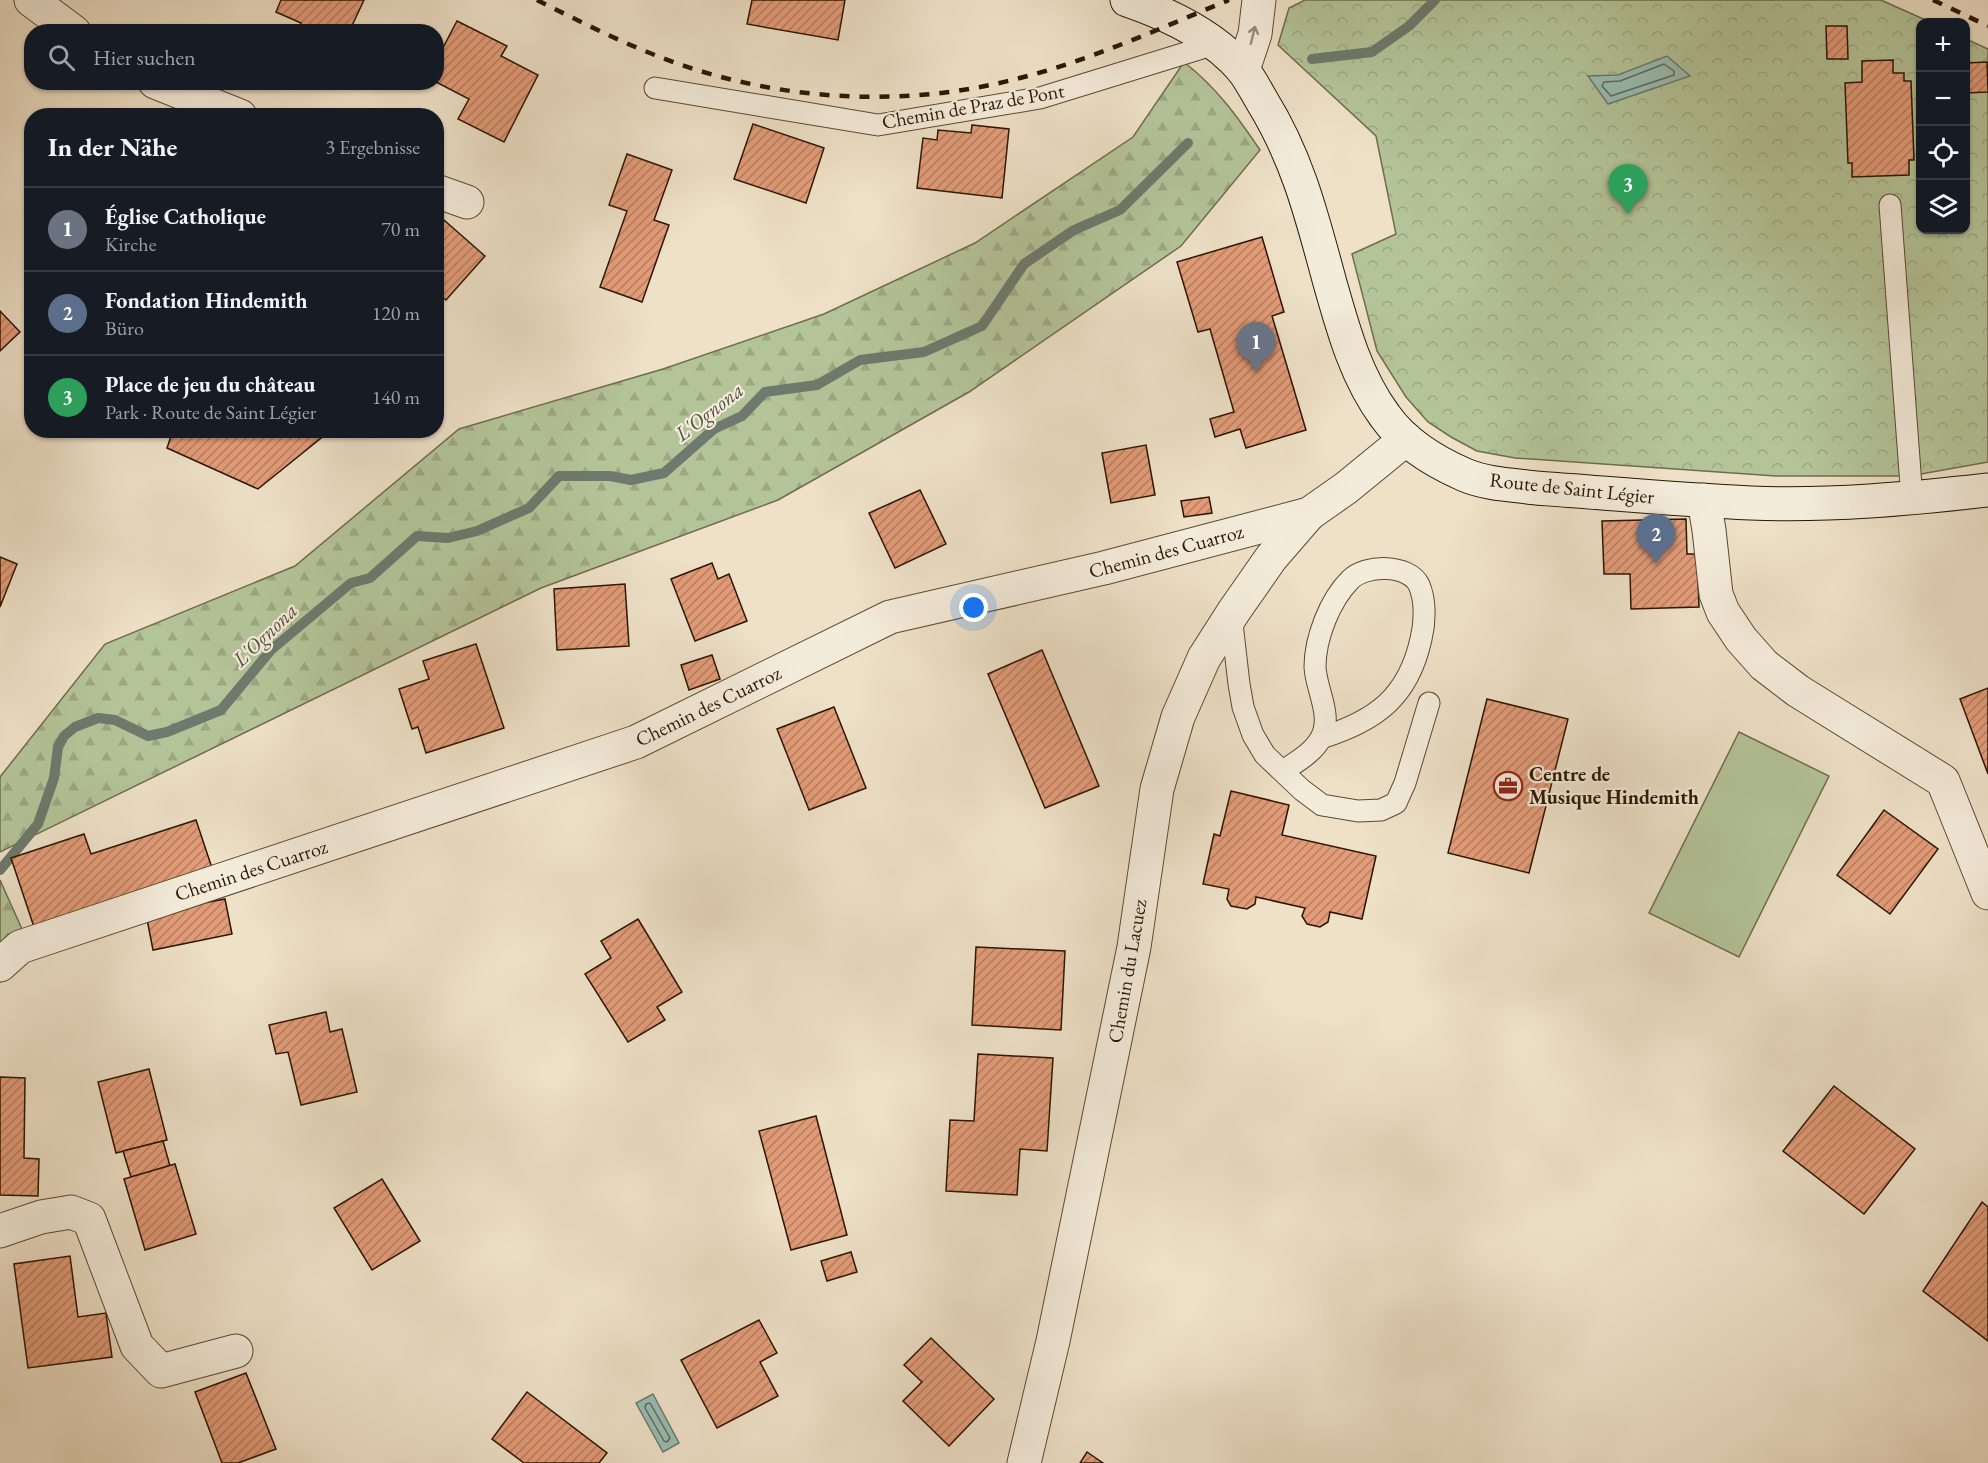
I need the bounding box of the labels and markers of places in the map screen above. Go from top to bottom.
pin: 3 [1608,164,1648,214]
pin: 1 [1236,322,1276,372]
pin: 2 [1636,514,1676,564]
place label: Centre de Musique Hindemith [1529,761,1699,810]
office icon: Centre de Musique Hindemith [1492,770,1524,802]

